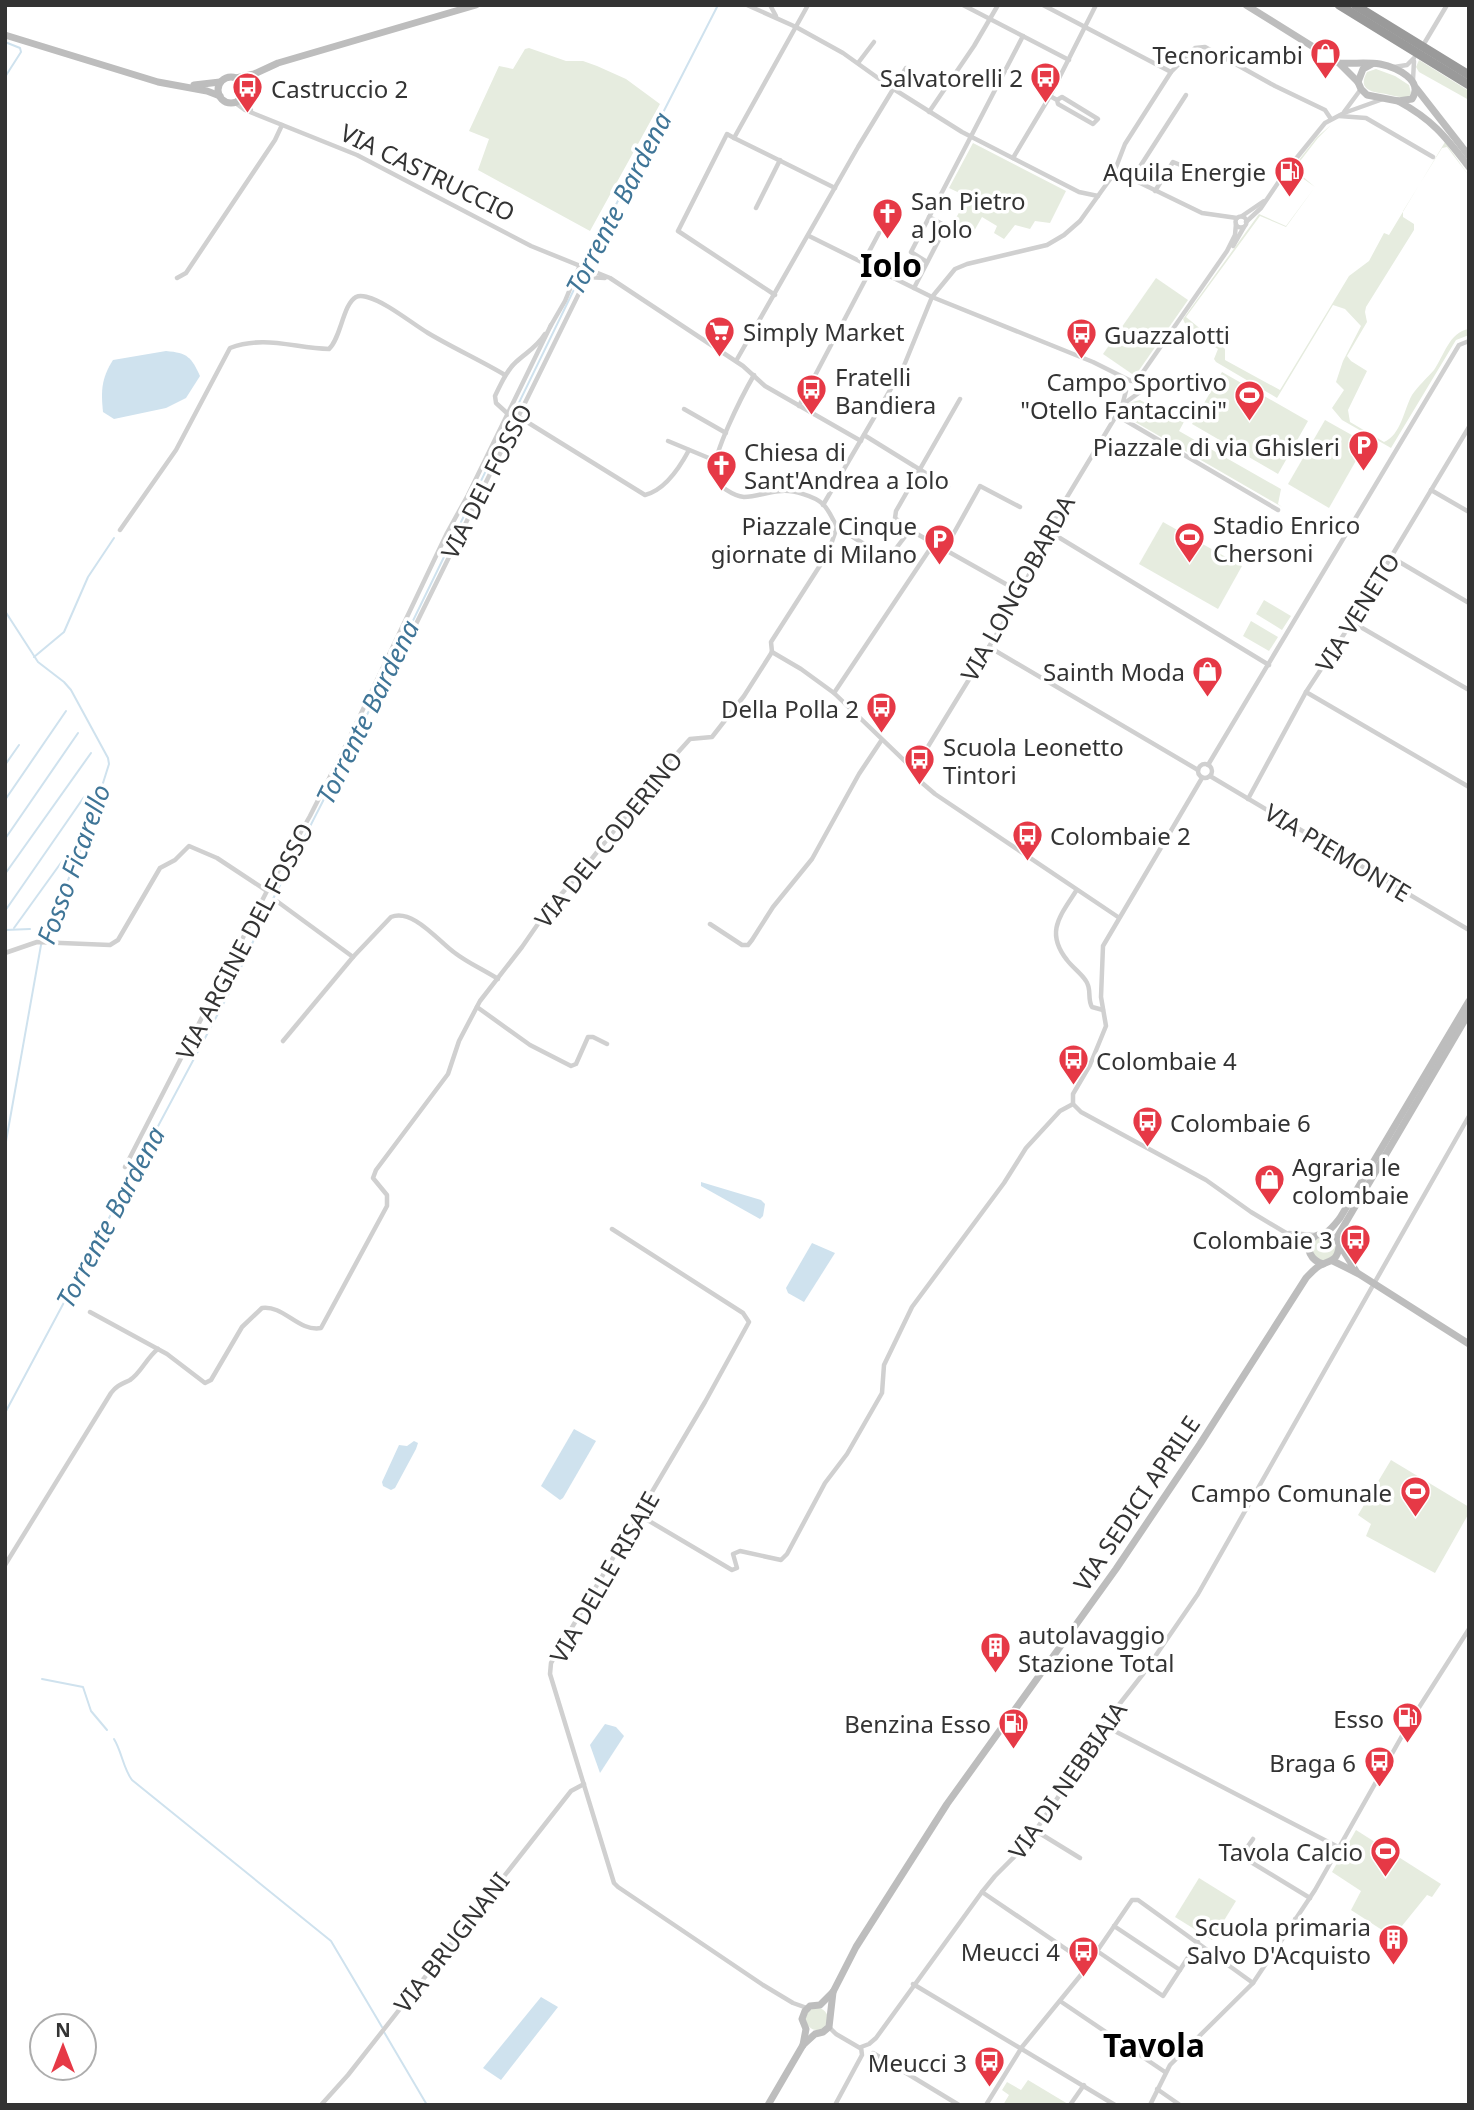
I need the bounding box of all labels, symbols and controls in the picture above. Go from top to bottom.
shop icon: Tecnoricambi [1309,37,1343,81]
place label: Tecnoricambi [1152,38,1303,71]
bus stop icon: Salvatorelli 2 [1029,60,1063,104]
place label: Salvatorelli 2 [880,61,1023,94]
bus stop icon: Castruccio 2 [231,71,265,115]
place label: Castruccio 2 [271,72,408,105]
water label: Torrente Bardena [556,105,680,300]
street label: VIA CASTRUCCIO [335,115,521,229]
fuel station icon: Aquila Energie [1272,154,1306,198]
place label: Aquila Energie [1103,155,1266,188]
place label: San Pietro a Jolo [911,184,1026,245]
church icon: San Pietro a Jolo [871,197,905,241]
district label: Iolo [860,243,922,286]
supermarket icon: Simply Market [703,314,737,358]
place label: Simply Market [743,315,905,348]
bus stop icon: Guazzalotti [1064,317,1098,361]
place label: Guazzalotti [1104,318,1230,351]
place label: Fratelli Bandiera [835,360,936,421]
place label: Campo Sportivo "Otello Fantaccini" [1020,365,1227,426]
bus stop icon: Fratelli Bandiera [795,373,829,417]
sports icon: Campo Sportivo "Otello Fantaccini" [1233,378,1267,422]
street label: VIA DEL FOSSO [433,398,539,564]
parking icon: Piazzale di via Ghisleri [1346,429,1380,473]
place label: Piazzale di via Ghisleri [1093,430,1340,463]
place label: Chiesa di Sant'Andrea a Iolo [744,435,949,496]
church icon: Chiesa di Sant'Andrea a Iolo [704,448,738,492]
street label: VIA LONGOBARDA [952,489,1082,687]
place label: Stadio Enrico Chersoni [1213,508,1360,569]
place label: Piazzale Cinque giornate di Milano [711,509,917,570]
sports icon: Stadio Enrico Chersoni [1173,521,1207,565]
parking icon: Piazzale Cinque giornate di Milano [923,522,957,566]
street label: VIA VENETO [1307,546,1407,678]
water label: Torrente Bardena [307,614,427,810]
shop icon: Sainth Moda [1191,654,1225,698]
place label: Sainth Moda [1043,655,1185,688]
bus stop icon: Della Polla 2 [865,691,899,735]
place label: Della Polla 2 [721,692,859,725]
place label: Scuola Leonetto Tintori [943,730,1124,791]
bus stop icon: Scuola Leonetto Tintori [903,743,937,787]
street label: VIA DEL CODERINO [527,744,689,934]
water label: Fosso Ficarello [27,779,119,949]
street label: VIA PIEMONTE [1259,795,1417,909]
street label: VIA ARGINE DEL FOSSO [168,817,320,1065]
bus stop icon: Colombaie 2 [1010,818,1044,862]
place label: Colombaie 2 [1050,819,1191,852]
bus stop icon: Colombaie 4 [1056,1043,1090,1087]
place label: Colombaie 4 [1096,1044,1237,1077]
bus stop icon: Colombaie 6 [1130,1105,1164,1149]
place label: Colombaie 6 [1170,1106,1311,1139]
water label: Torrente Bardena [47,1120,173,1314]
place label: Agraria le colombaie [1292,1150,1409,1211]
shop icon: Agraria le colombaie [1252,1163,1286,1207]
bus stop icon: Colombaie 3 [1339,1222,1373,1266]
place label: Colombaie 3 [1192,1223,1333,1256]
street label: VIA SEDICI APRILE [1065,1409,1207,1597]
sports icon: Campo Comunale [1398,1475,1432,1519]
place label: Campo Comunale [1190,1476,1392,1509]
street label: VIA DELLE RISAIE [542,1485,666,1669]
place label: autolavaggio Stazione Total [1018,1618,1174,1679]
building icon: autolavaggio Stazione Total [978,1631,1012,1675]
street label: VIA DI NEBBIAIA [1000,1694,1134,1866]
fuel station icon: Esso [1390,1701,1424,1745]
place label: Esso [1333,1702,1384,1735]
fuel station icon: Benzina Esso [997,1706,1031,1750]
place label: Benzina Esso [844,1707,991,1740]
bus stop icon: Braga 6 [1362,1745,1396,1789]
place label: Braga 6 [1269,1746,1356,1779]
sports icon: Tavola Calcio [1369,1834,1403,1878]
place label: Tavola Calcio [1218,1835,1363,1868]
street label: VIA BRUGNANI [386,1865,516,2019]
place label: Scuola primaria Salvo D'Acquisto [1187,1910,1371,1971]
building icon: Scuola primaria Salvo D'Acquisto [1377,1923,1411,1967]
bus stop icon: Meucci 4 [1066,1934,1100,1978]
place label: Meucci 4 [961,1935,1060,1968]
north arrow [28,2012,98,2082]
text: N [55,2017,71,2043]
district label: Tavola [1103,2023,1205,2066]
bus stop icon: Meucci 3 [973,2045,1007,2089]
place label: Meucci 3 [868,2046,967,2079]

